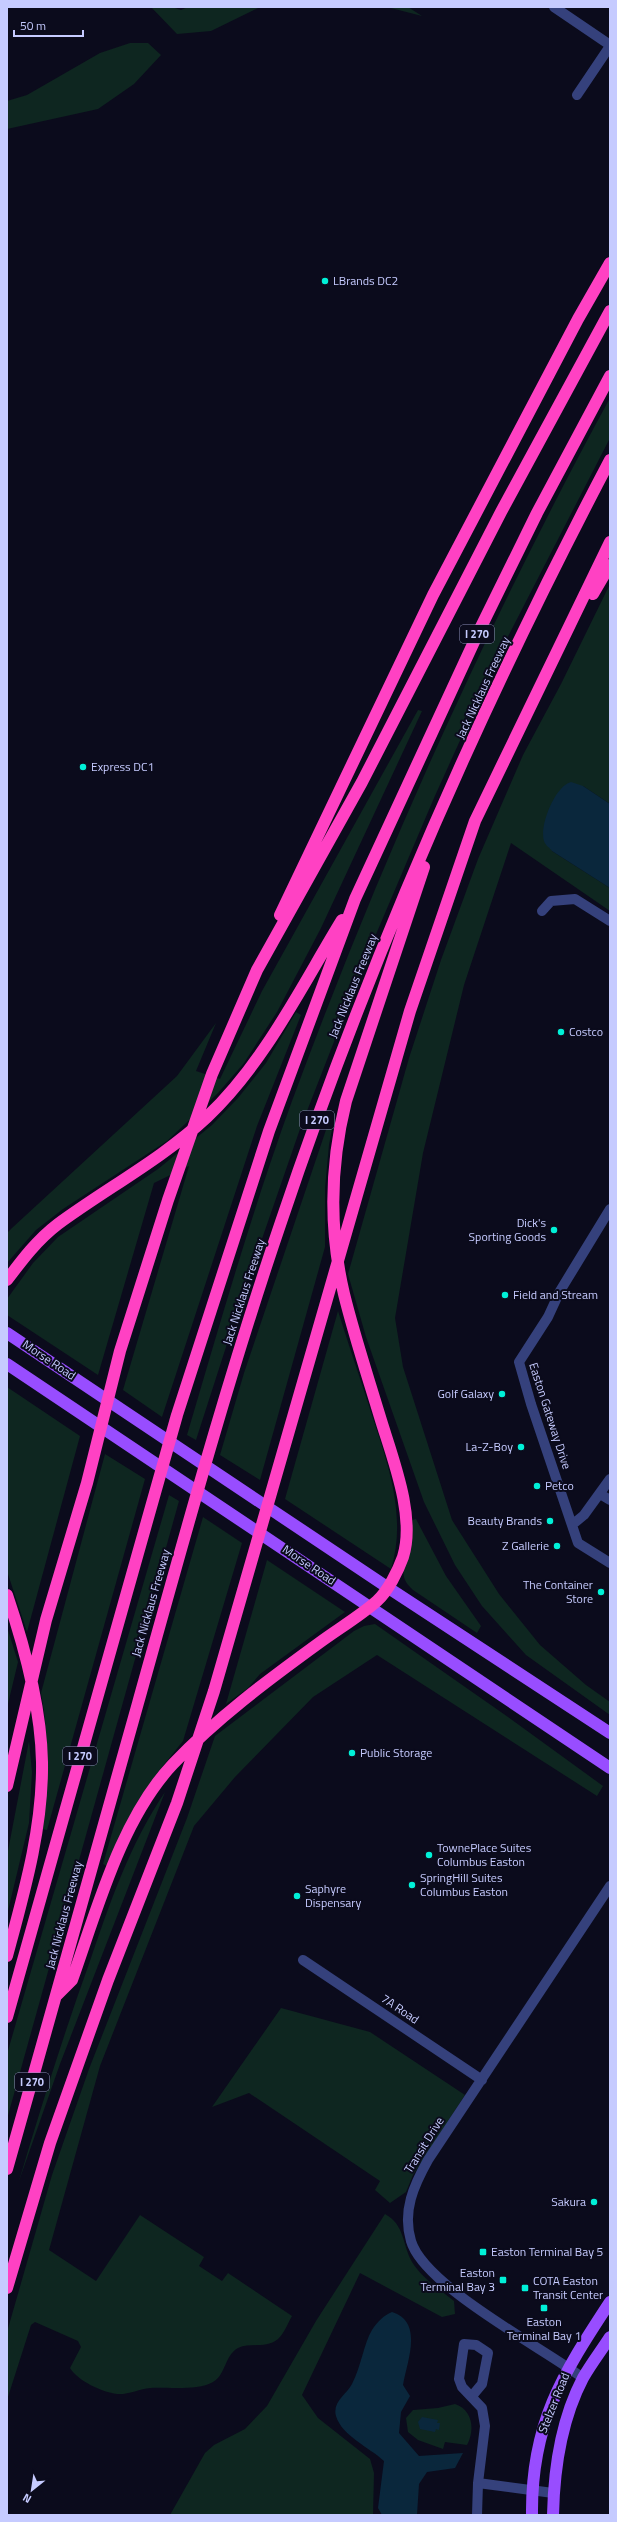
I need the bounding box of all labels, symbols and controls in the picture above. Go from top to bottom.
scale bar [14,12,83,38]
text: 50 m [20,16,46,35]
place label: LBrands DC2 [333,271,398,290]
marker: LBrands DC2 [320,276,330,286]
road number: I 270 [460,625,494,643]
street label: Jack Nicklaus Freeway [450,633,515,742]
place label: Express DC1 [91,757,154,776]
marker: Express DC1 [78,762,88,772]
street label: Jack Nicklaus Freeway [323,931,382,1041]
place label: Costco [569,1022,603,1041]
marker: Costco [556,1027,566,1037]
road number: I 270 [300,1111,334,1129]
place label: Dick's Sporting Goods [469,1213,546,1246]
marker: Dick's Sporting Goods [549,1225,559,1235]
street label: Jack Nicklaus Freeway [217,1236,270,1348]
place label: Field and Stream [513,1285,598,1304]
marker: Field and Stream [500,1290,510,1300]
street label: Morse Road [19,1335,80,1384]
street label: Easton Gateway Drive [524,1360,577,1472]
place label: Golf Galaxy [437,1384,494,1403]
marker: Golf Galaxy [497,1389,507,1399]
place label: La-Z-Boy [466,1437,513,1456]
marker: La-Z-Boy [516,1442,526,1452]
place label: Petco [545,1476,574,1495]
marker: Petco [532,1481,542,1491]
place label: Beauty Brands [468,1511,542,1530]
marker: Beauty Brands [545,1516,555,1526]
place label: Z Gallerie [502,1536,549,1555]
street label: Morse Road [279,1540,340,1589]
marker: Z Gallerie [552,1541,562,1551]
street label: Jack Nicklaus Freeway [126,1547,175,1659]
place label: The Container Store [523,1575,593,1608]
marker: The Container Store [596,1587,606,1597]
place label: Public Storage [360,1743,432,1762]
road number: I 270 [63,1747,97,1765]
marker: Public Storage [347,1748,357,1758]
place label: TownePlace Suites Columbus Easton [437,1838,532,1871]
marker: TownePlace Suites Columbus Easton [424,1850,434,1860]
street label: Jack Nicklaus Freeway [40,1859,87,1971]
place label: SpringHill Suites Columbus Easton [420,1868,508,1901]
place label: Saphyre Dispensary [305,1879,362,1912]
marker: SpringHill Suites Columbus Easton [407,1880,417,1890]
marker: Saphyre Dispensary [292,1891,302,1901]
street label: 7A Road [377,1989,423,2028]
road number: I 270 [15,2073,49,2091]
street label: Transit Drive [399,2113,448,2177]
place label: Sakura [551,2192,586,2211]
marker: Sakura [589,2197,599,2207]
place label: Easton Terminal Bay 5 [491,2242,604,2261]
marker: Easton Terminal Bay 5 [478,2247,488,2257]
place label: Easton Terminal Bay 3 [421,2263,495,2296]
place label: COTA Easton Transit Center [533,2271,603,2304]
marker: Easton Terminal Bay 3 [498,2275,508,2285]
marker: COTA Easton Transit Center [520,2283,530,2293]
marker: Easton Terminal Bay 1 [539,2303,549,2313]
place label: Easton Terminal Bay 1 [507,2312,581,2345]
street label: Stelzer Road [533,2370,574,2436]
north arrow [12,2470,52,2510]
text: N [20,2490,34,2507]

